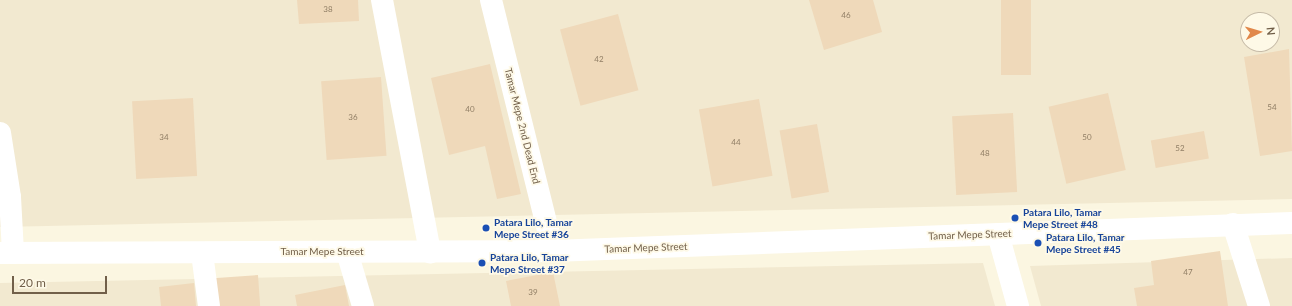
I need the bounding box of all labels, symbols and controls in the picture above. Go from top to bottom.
house number: 38 [323,5,333,15]
house number: 46 [841,11,851,21]
north arrow [1240,12,1280,52]
text: N [1265,26,1278,36]
house number: 42 [594,55,604,65]
street label: Tamar Mepe 2nd Dead End [502,67,542,185]
house number: 54 [1267,103,1277,113]
house number: 40 [465,105,475,115]
house number: 36 [348,113,358,123]
house number: 34 [159,133,169,143]
house number: 50 [1082,133,1092,143]
house number: 44 [731,138,741,148]
house number: 52 [1175,144,1185,154]
house number: 48 [980,149,990,159]
place label: Patara Lilo, Tamar Mepe Street #48 [1023,206,1102,230]
marker: Patara Lilo, Tamar Mepe Street #48 [1010,213,1020,223]
place label: Patara Lilo, Tamar Mepe Street #36 [494,216,573,240]
marker: Patara Lilo, Tamar Mepe Street #36 [481,223,491,233]
street label: Tamar Mepe Street [928,228,1012,242]
place label: Patara Lilo, Tamar Mepe Street #45 [1046,231,1125,254]
marker: Patara Lilo, Tamar Mepe Street #45 [1033,238,1043,248]
street label: Tamar Mepe Street [604,241,688,255]
street label: Tamar Mepe Street [280,246,364,258]
place label: Patara Lilo, Tamar Mepe Street #37 [490,251,569,274]
marker: Patara Lilo, Tamar Mepe Street #37 [477,258,487,268]
scale bar [14,268,109,294]
house number: 47 [1183,268,1193,278]
text: 20 m [19,275,46,290]
house number: 39 [528,288,538,298]

